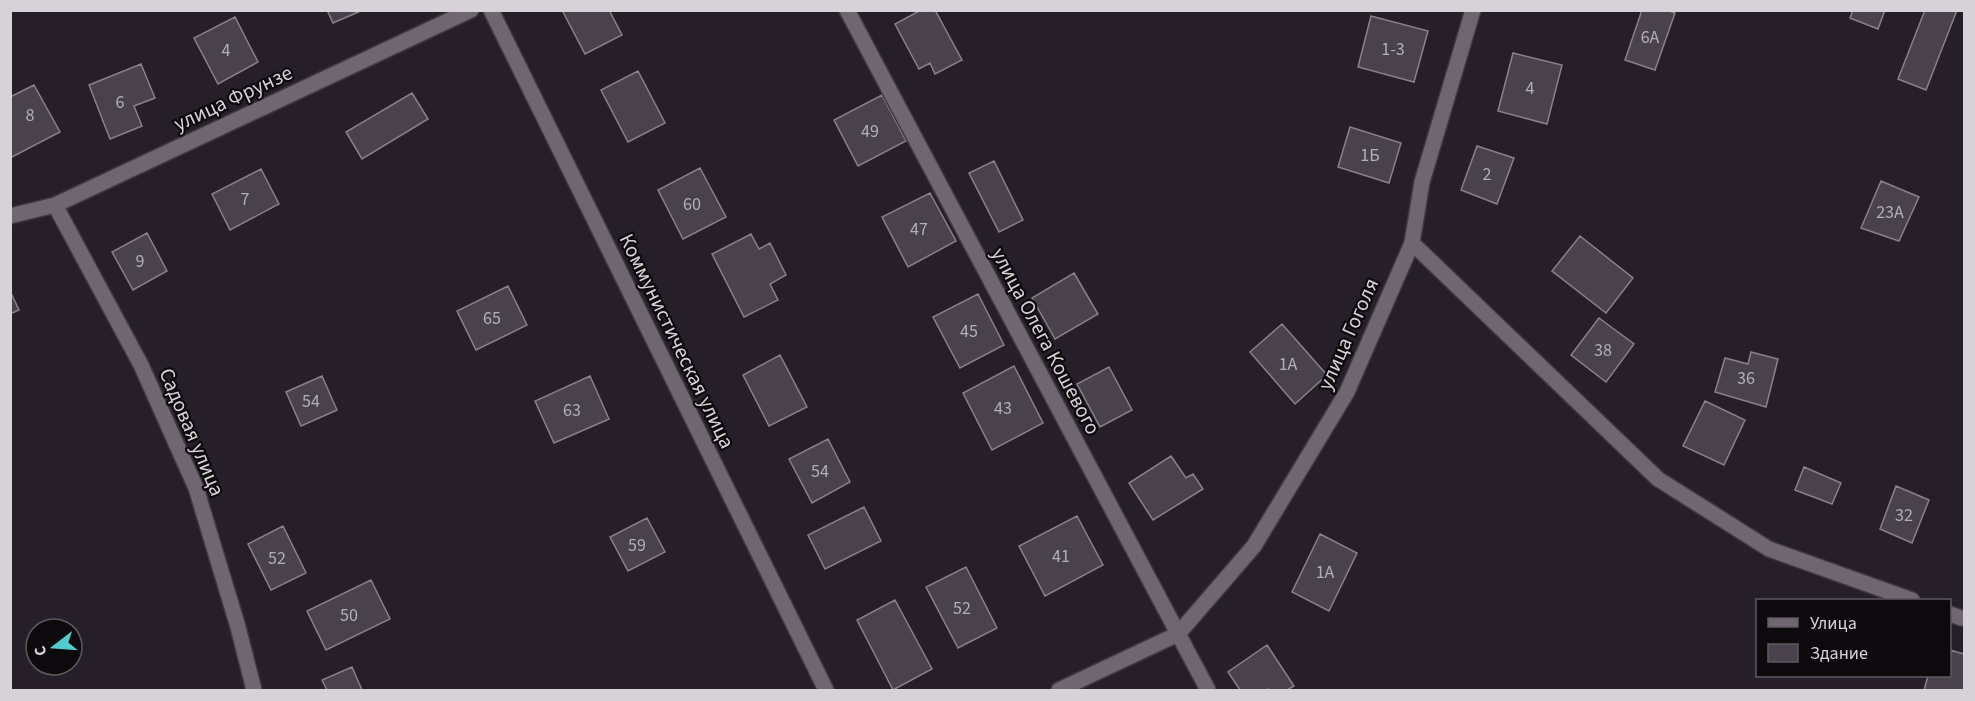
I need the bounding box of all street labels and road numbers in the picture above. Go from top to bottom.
street label: улица Фрунзе [169,57,297,139]
street label: Коммунистическая улица [612,228,742,454]
street label: улица Олега Кошевого [984,242,1108,440]
street label: улица Гоголя [1310,273,1386,395]
street label: Садовая улица [152,363,232,501]

